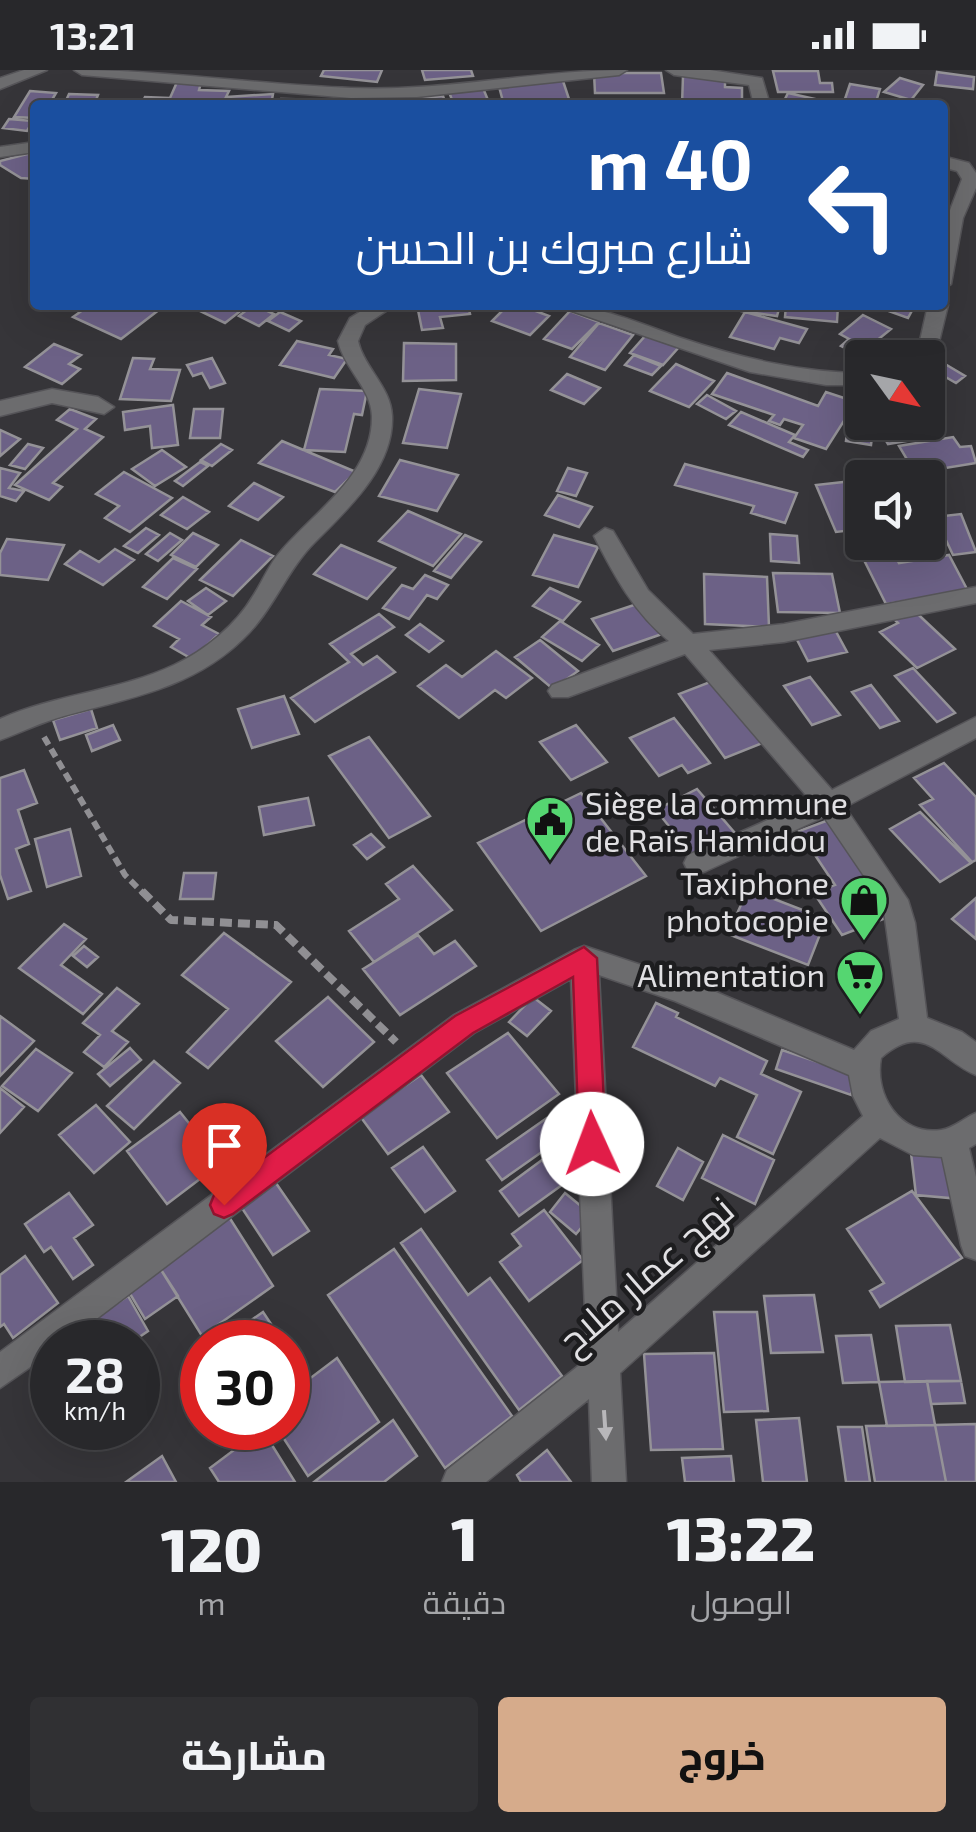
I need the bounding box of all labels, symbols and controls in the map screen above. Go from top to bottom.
text: 13:21 [50,12,136,58]
text: 40 m [587,120,753,204]
icon: left [788,140,918,270]
text: شارع مبروك بن الحسن [356,219,753,273]
north arrow [845,340,945,440]
map controls [845,340,945,560]
button: sound [845,460,945,560]
place label: Siège la commune de Raïs Hamidou [585,783,848,858]
public building icon: Siège la commune de Raïs Hamidou [524,794,576,862]
place label: Taxiphone photocopie [666,863,829,938]
shop icon: Taxiphone photocopie [838,874,890,942]
supermarket icon: Alimentation [834,948,886,1016]
place label: Alimentation [637,955,825,993]
position arrow [540,1092,644,1196]
pin [182,1103,267,1206]
icon: arrive [197,1118,252,1173]
street label: نهج عمار ملاح [548,1185,745,1366]
speed limit sign: 30 [180,1320,310,1450]
text: 28 [65,1343,125,1403]
text: km/h [64,1395,126,1425]
one-way arrow [597,1410,613,1441]
text: 1 [451,1501,478,1573]
text: 13:22 [667,1501,815,1573]
text: 120 [161,1512,262,1584]
text: دقيقة [423,1582,506,1620]
text: الوصول [690,1582,792,1620]
text: m [197,1583,225,1621]
button: مشاركة [30,1697,478,1812]
button: خروج [498,1697,946,1812]

